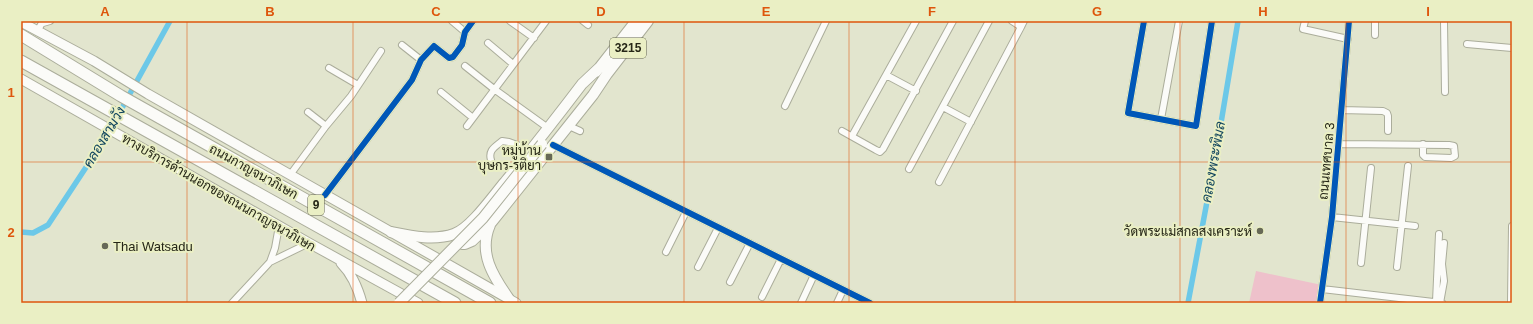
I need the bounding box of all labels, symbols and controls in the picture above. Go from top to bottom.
text: A [100,4,110,19]
text: B [265,4,275,19]
text: C [431,4,441,19]
text: D [596,4,606,19]
text: E [762,4,771,19]
text: F [928,4,936,19]
text: G [1092,4,1102,19]
text: H [1258,4,1268,19]
text: I [1426,4,1430,19]
road number: 3215 [610,38,646,58]
text: 1 [7,85,15,100]
water label: คลองสามวัง [80,104,128,170]
water label: คลองพระพิมล [1198,120,1228,204]
street label: ถนนเทศบาล 3 [1316,122,1337,200]
street label: ทางบริการด้านนอกของถนนกาญจนาภิเษก [119,129,319,255]
street label: ถนนกาญจนาภิเษก [206,140,301,203]
place label: หมู่บ้าน บุษกร-รติยา [478,141,541,175]
marker: หมู่บ้าน บุษกร-รติยา [544,152,554,162]
road number: 9 [308,195,324,215]
place label: วัดพระแม่สกลสงเคราะห์ [1124,222,1252,239]
text: 2 [7,225,15,240]
marker: วัดพระแม่สกลสงเคราะห์ [1255,226,1265,236]
place label: Thai Watsadu [113,239,193,254]
marker: Thai Watsadu [100,241,110,251]

